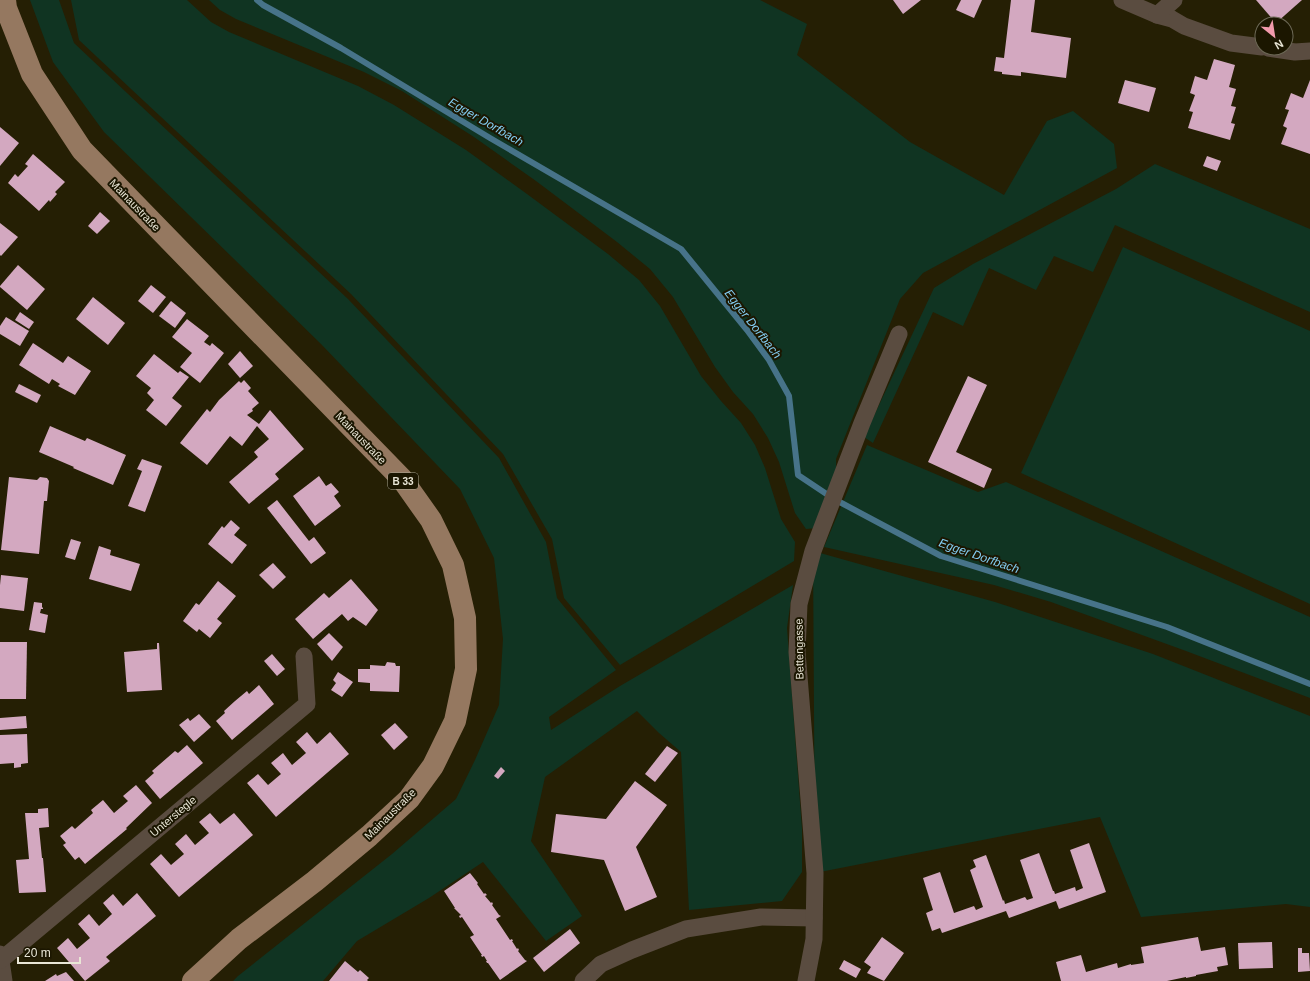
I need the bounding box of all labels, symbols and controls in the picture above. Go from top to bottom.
north arrow [1254,16,1294,56]
text: N [1273,37,1285,52]
water label: Egger Dorfbach [446,95,526,149]
street label: Mainaustraße [107,177,163,233]
water label: Egger Dorfbach [722,287,785,362]
street label: Mainaustraße [333,410,389,466]
road number: B 33 [388,473,418,489]
water label: Egger Dorfbach [937,536,1021,576]
street label: Bettengasse [792,618,806,680]
street label: Mainaustraße [362,786,418,842]
street label: Unterstegle [148,793,198,839]
scale bar [18,939,80,965]
text: 20 m [24,946,51,960]

